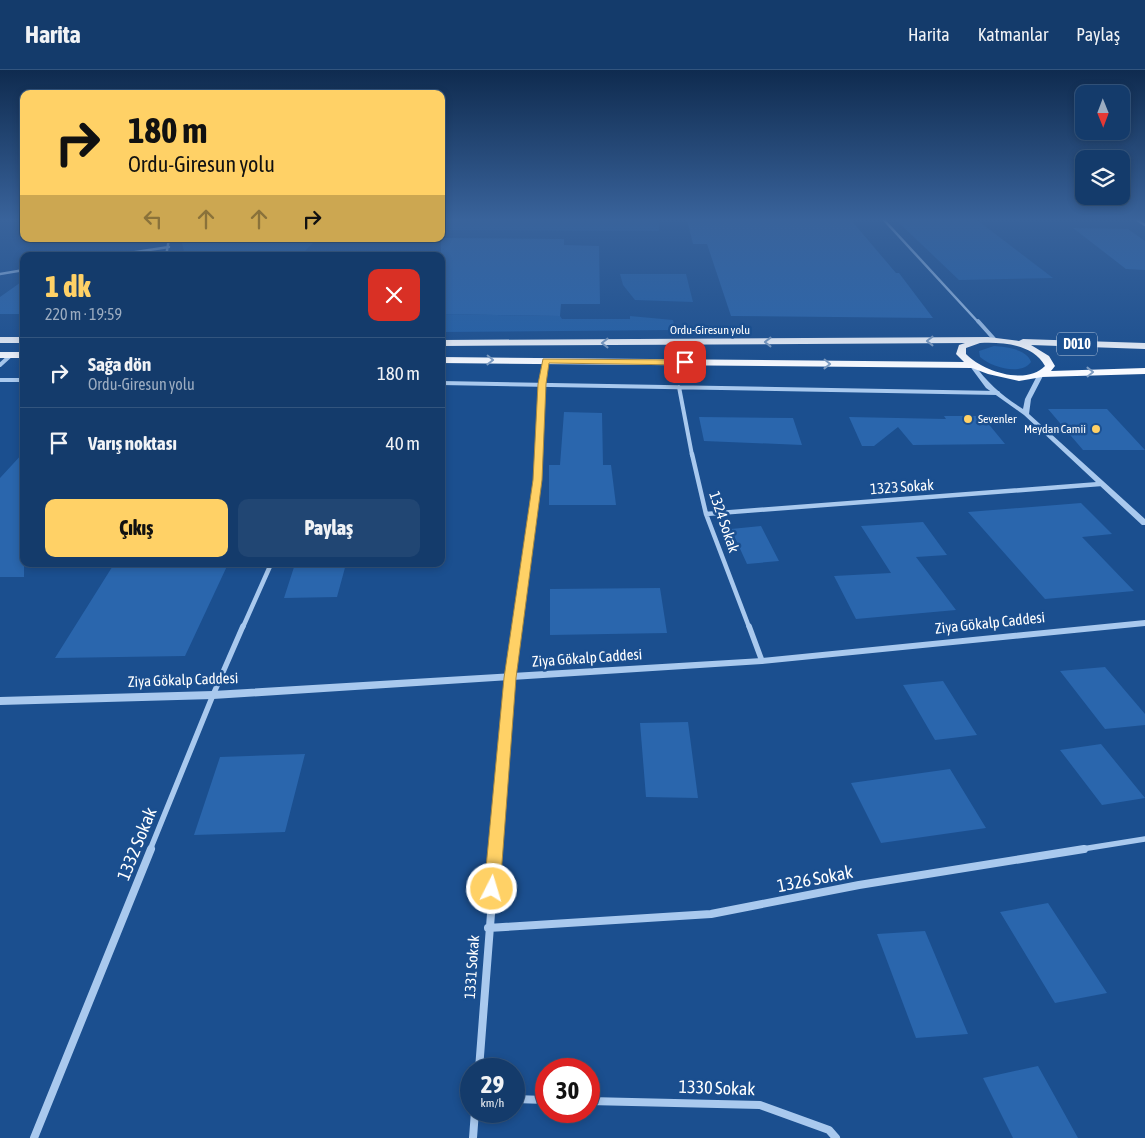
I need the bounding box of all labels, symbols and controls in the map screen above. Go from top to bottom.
text: Harita [25,21,81,48]
text: Harita [908,24,950,45]
text: Katmanlar [978,24,1048,45]
text: Paylaş [1076,24,1120,45]
north arrow [1075,85,1130,140]
map controls [1075,85,1130,205]
icon: right [45,110,110,175]
text: 180 m [128,110,207,150]
button: layers [1075,150,1130,205]
text: Ordu-Giresun yolu [128,151,275,177]
icon: left [139,205,167,233]
icon: ahead [192,205,220,233]
icon: ahead [245,205,273,233]
icon: right [298,205,326,233]
text: 1 dk [45,269,91,303]
button: close [368,269,420,321]
text: 220 m · 19:59 [45,305,122,323]
street label: Ordu-Giresun yolu [670,323,750,337]
road number: D010 [1057,332,1097,356]
one-way arrow [926,336,934,346]
one-way arrow [764,337,772,347]
one-way arrow [601,338,609,348]
pin [664,341,706,383]
icon: arrive [671,348,699,376]
text: Sağa dön [88,353,151,375]
one-way arrow [486,355,494,365]
icon: right [45,359,73,387]
one-way arrow [824,359,832,369]
text: 180 m [377,362,420,384]
one-way arrow [1086,367,1094,377]
text: Ordu-Giresun yolu [88,375,195,393]
place label: Sevenler [978,412,1017,426]
marker: Sevenler [962,413,974,425]
place label: Meydan Camii [1024,422,1086,436]
marker: Meydan Camii [1090,423,1102,435]
icon: arrive [45,429,73,457]
text: Varış noktası [88,432,177,454]
text: 40 m [386,432,420,454]
street label: 1323 Sokak [870,476,935,497]
street label: 1324 Sokak [706,489,743,555]
button: Çıkış [45,499,228,557]
button: Paylaş [238,499,420,557]
street label: Ziya Gökalp Caddesi [934,608,1046,637]
street label: Ziya Gökalp Caddesi [531,645,643,670]
street label: Ziya Gökalp Caddesi [127,669,238,690]
street label: 1332 Sokak [112,804,161,883]
street label: 1326 Sokak [775,861,855,896]
position arrow [465,862,517,914]
street label: 1331 Sokak [461,934,482,999]
speed limit sign: 30 [535,1058,600,1123]
text: 29 [481,1070,504,1098]
street label: 1330 Sokak [678,1076,756,1099]
text: km/h [481,1096,504,1110]

